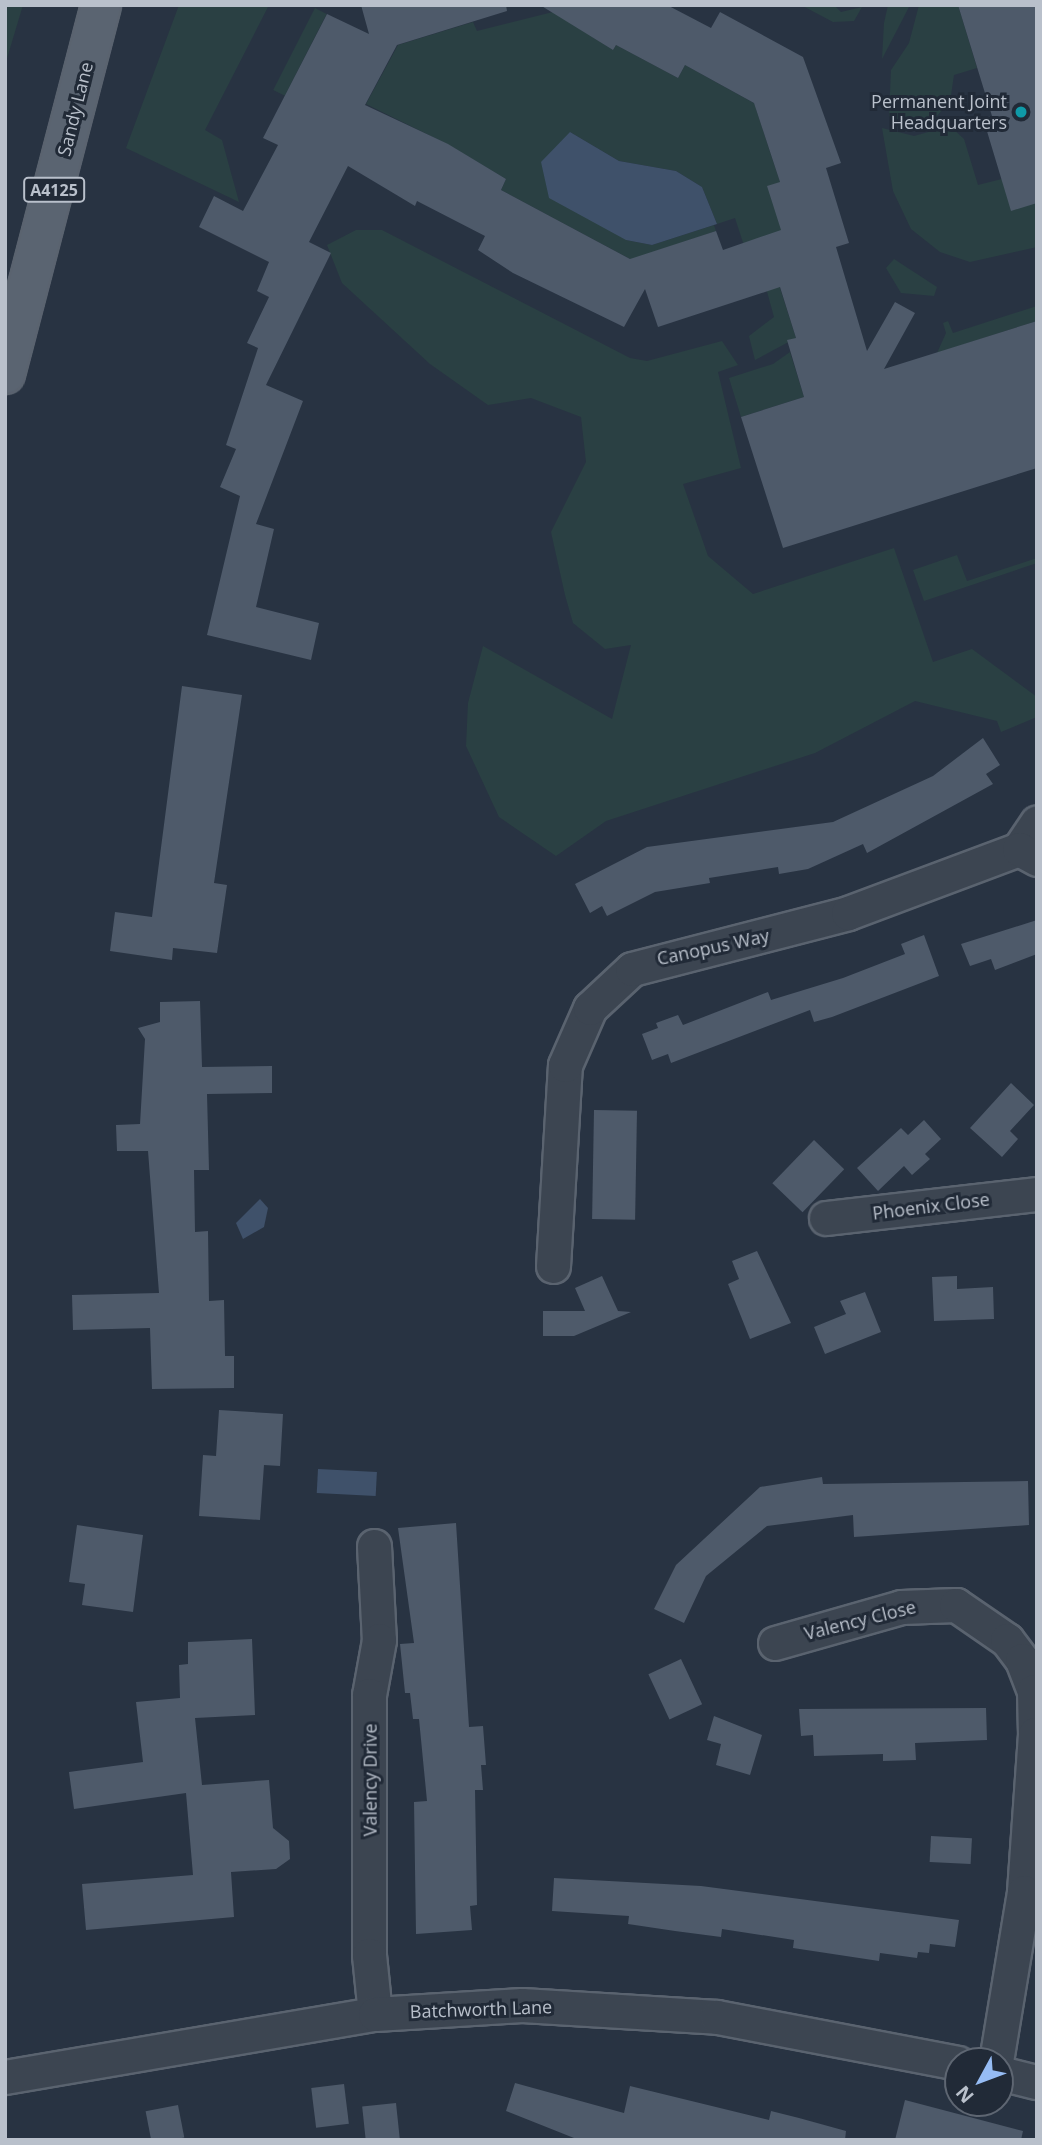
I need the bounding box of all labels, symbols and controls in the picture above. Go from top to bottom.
street label: Sandy Lane [53,60,97,158]
place label: Permanent Joint Headquarters [871,91,1007,134]
marker: Permanent Joint Headquarters [1013,104,1029,120]
road number: A4125 [22,178,86,202]
street label: Canopus Way [655,925,771,969]
street label: Phoenix Close [871,1188,991,1224]
street label: Valency Close [802,1596,918,1644]
street label: Valency Drive [359,1724,381,1836]
street label: Batchworth Lane [409,1996,553,2022]
north arrow [944,2047,1014,2117]
text: N [950,2080,980,2109]

